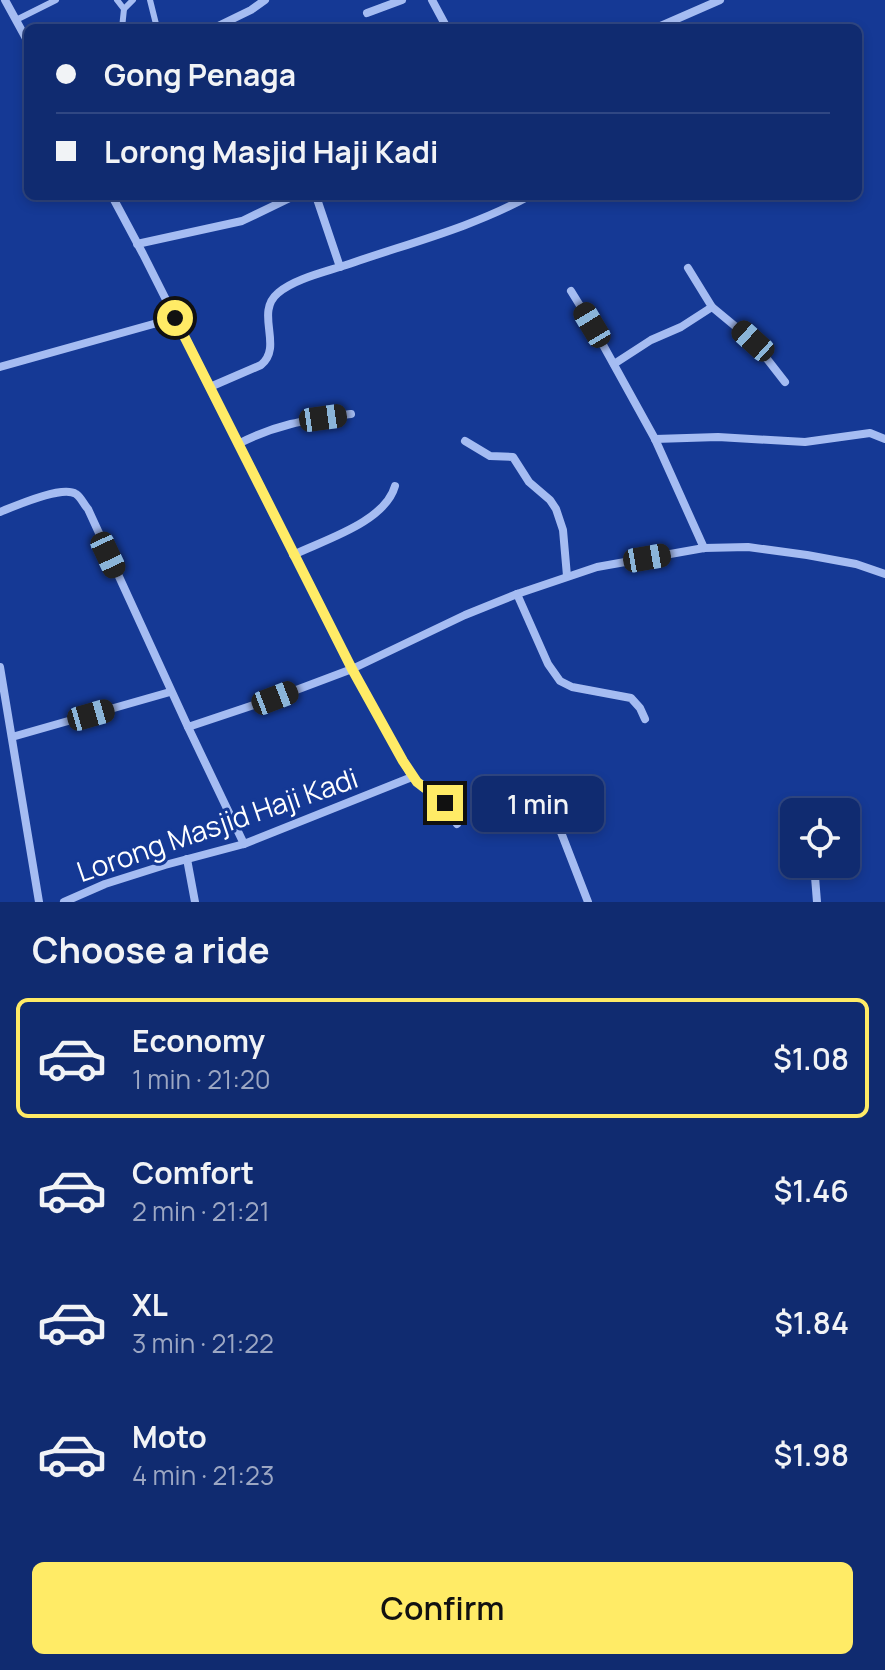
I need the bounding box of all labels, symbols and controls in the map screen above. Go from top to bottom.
text: Gong Penaga [104,54,296,95]
text: Lorong Masjid Haji Kadi [104,131,438,172]
car [569,298,615,352]
route start [157,300,193,336]
car [727,316,779,366]
car [298,403,348,433]
car [87,528,129,582]
car [621,542,673,574]
car [248,678,302,718]
car [65,697,117,733]
street label: Lorong Masjid Haji Kadi [71,758,363,890]
callout: 1 min [473,775,605,831]
route end [427,785,463,821]
text: 1 min [507,786,569,822]
map controls [780,798,860,878]
button: locate [780,798,860,878]
text: Choose a ride [32,925,270,974]
text: Economy [132,1020,265,1061]
icon: car [36,1022,108,1094]
text: $1.08 [773,1038,849,1079]
text: 1 min · 21:20 [132,1061,271,1097]
text: Comfort [132,1152,254,1193]
icon: car [36,1154,108,1226]
text: $1.46 [774,1170,849,1211]
text: 2 min · 21:21 [132,1193,270,1229]
text: XL [132,1284,168,1325]
icon: car [36,1286,108,1358]
text: $1.84 [774,1302,849,1343]
text: 3 min · 21:22 [132,1325,274,1361]
text: Moto [132,1416,207,1457]
icon: car [36,1418,108,1490]
text: $1.98 [774,1434,849,1475]
text: 4 min · 21:23 [132,1457,274,1493]
button: Confirm [32,1562,853,1654]

